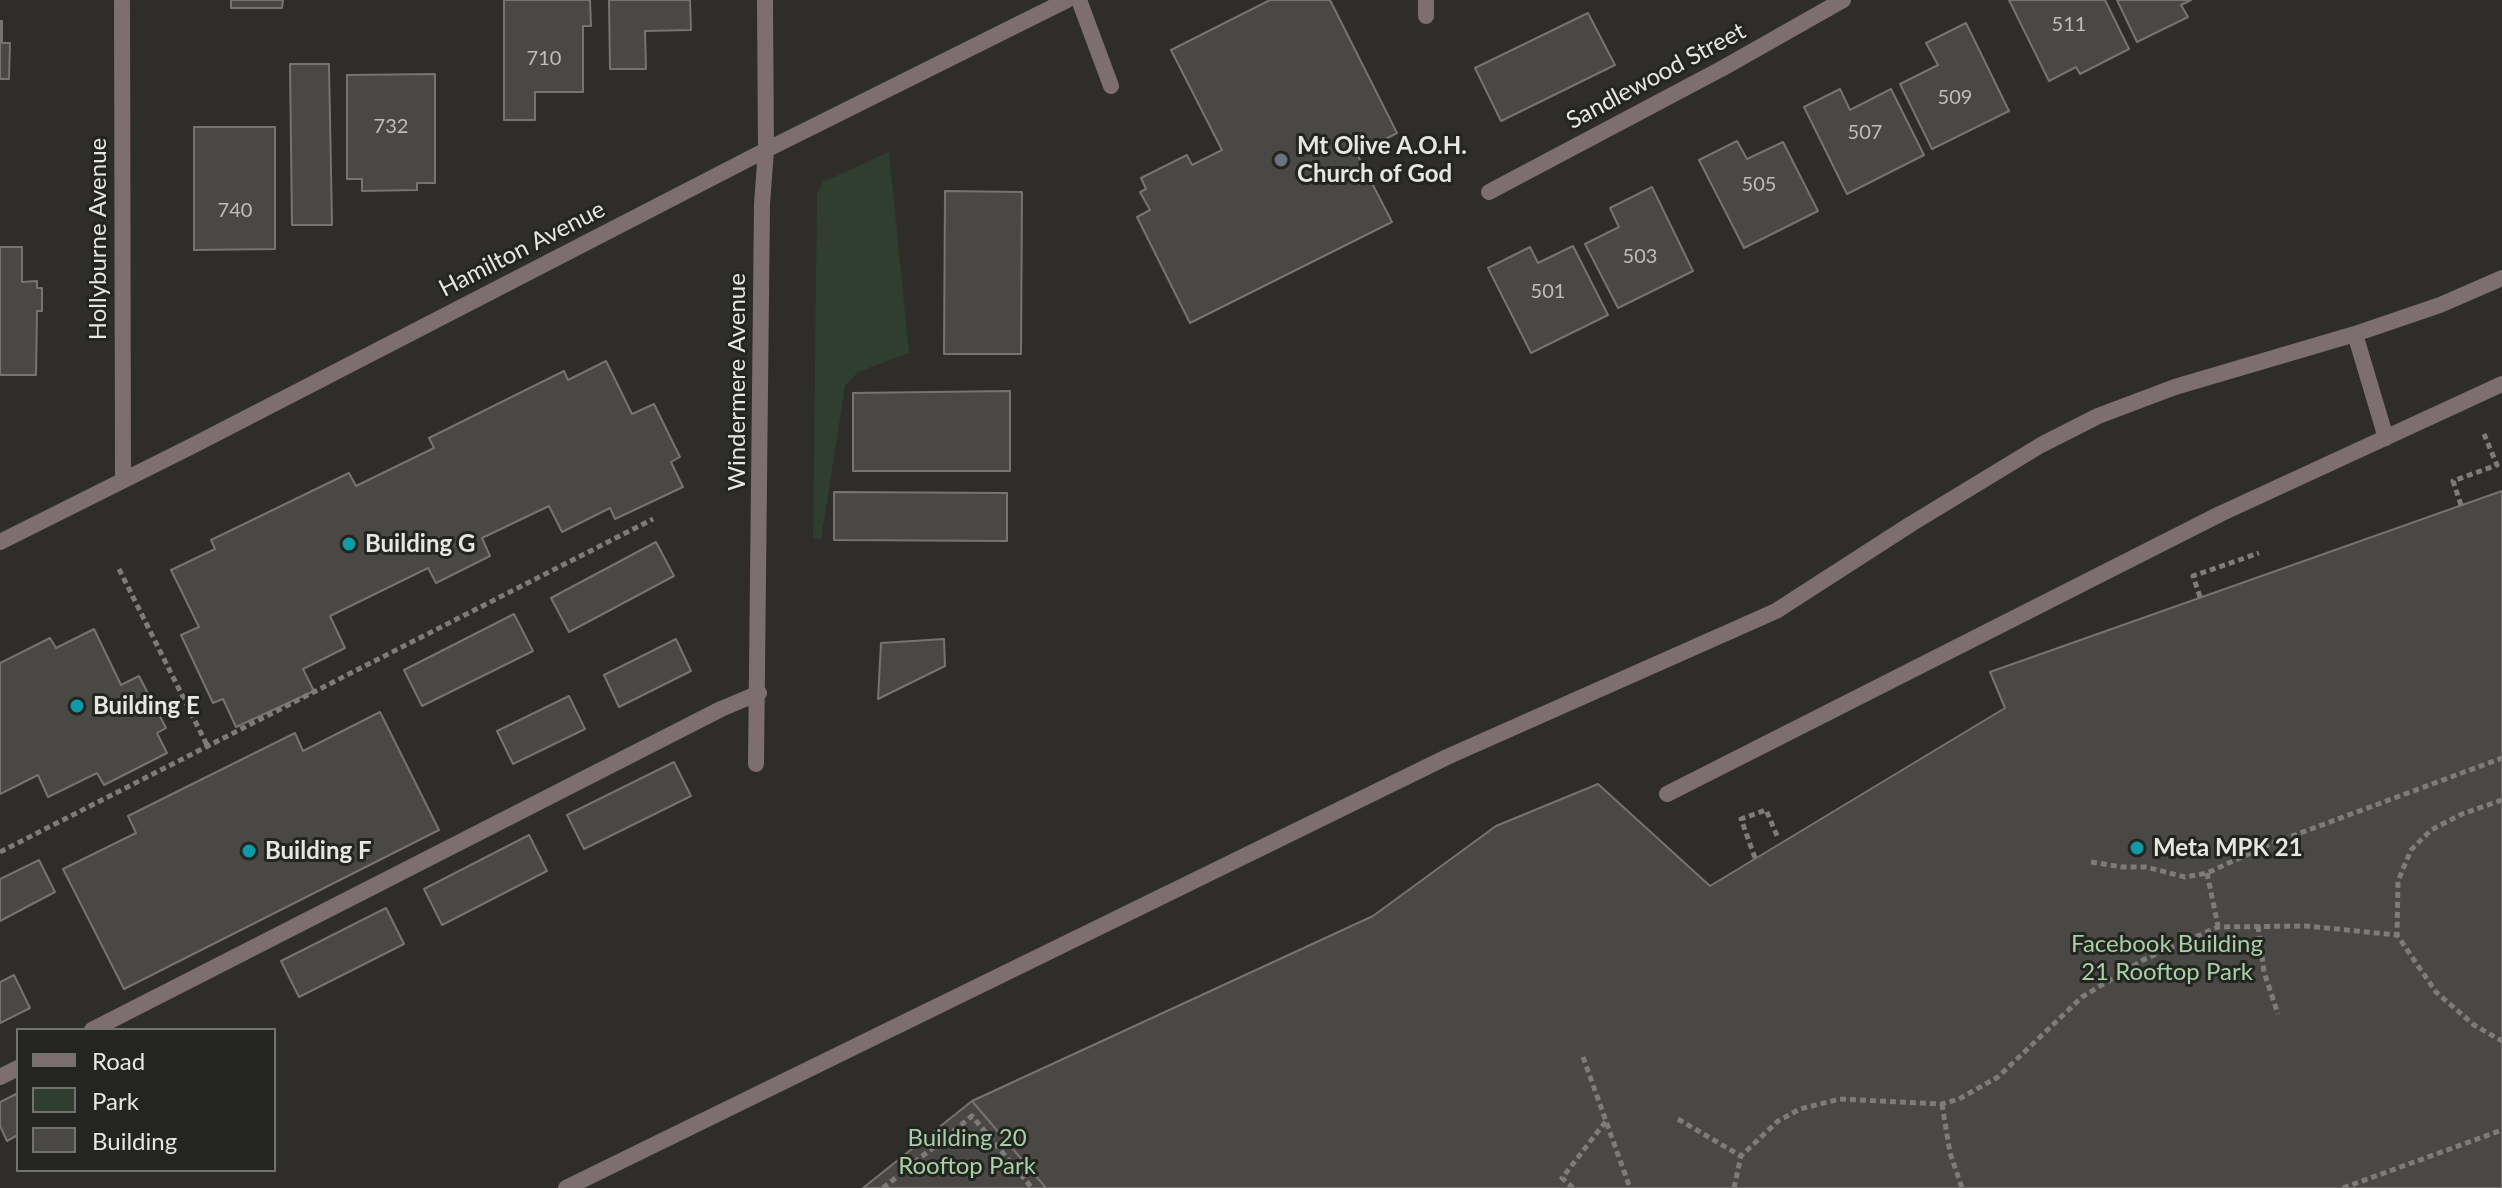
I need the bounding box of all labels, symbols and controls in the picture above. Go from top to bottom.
house number: 511 [2052,13,2086,37]
street label: Sandlewood Street [1562,17,1750,135]
house number: 710 [527,47,561,71]
house number: 509 [1938,86,1972,110]
house number: 732 [374,115,408,139]
house number: 507 [1848,121,1882,145]
place label: Mt Olive A.O.H. Church of God [1297,132,1467,188]
street label: Hollyburne Avenue [84,138,112,340]
marker: Mt Olive A.O.H. Church of God [1272,151,1290,169]
house number: 505 [1742,173,1776,197]
street label: Hamilton Avenue [434,195,610,303]
house number: 740 [218,199,252,223]
house number: 503 [1623,245,1657,269]
street label: Windermere Avenue [723,273,751,491]
house number: 501 [1531,280,1565,304]
place label: Building G [365,530,475,558]
marker: Building G [340,535,358,553]
place label: Building E [93,692,200,720]
marker: Building E [68,697,86,715]
place label: Meta MPK 21 [2153,834,2303,862]
place label: Building F [265,837,372,865]
marker: Meta MPK 21 [2128,839,2146,857]
marker: Building F [240,842,258,860]
park label: Facebook Building 21 Rooftop Park [2071,930,2263,986]
legend [16,1028,276,1172]
text: Road [92,1046,145,1075]
text: Park [92,1086,139,1115]
park label: Building 20 Rooftop Park [898,1124,1036,1180]
text: Building [92,1126,177,1155]

